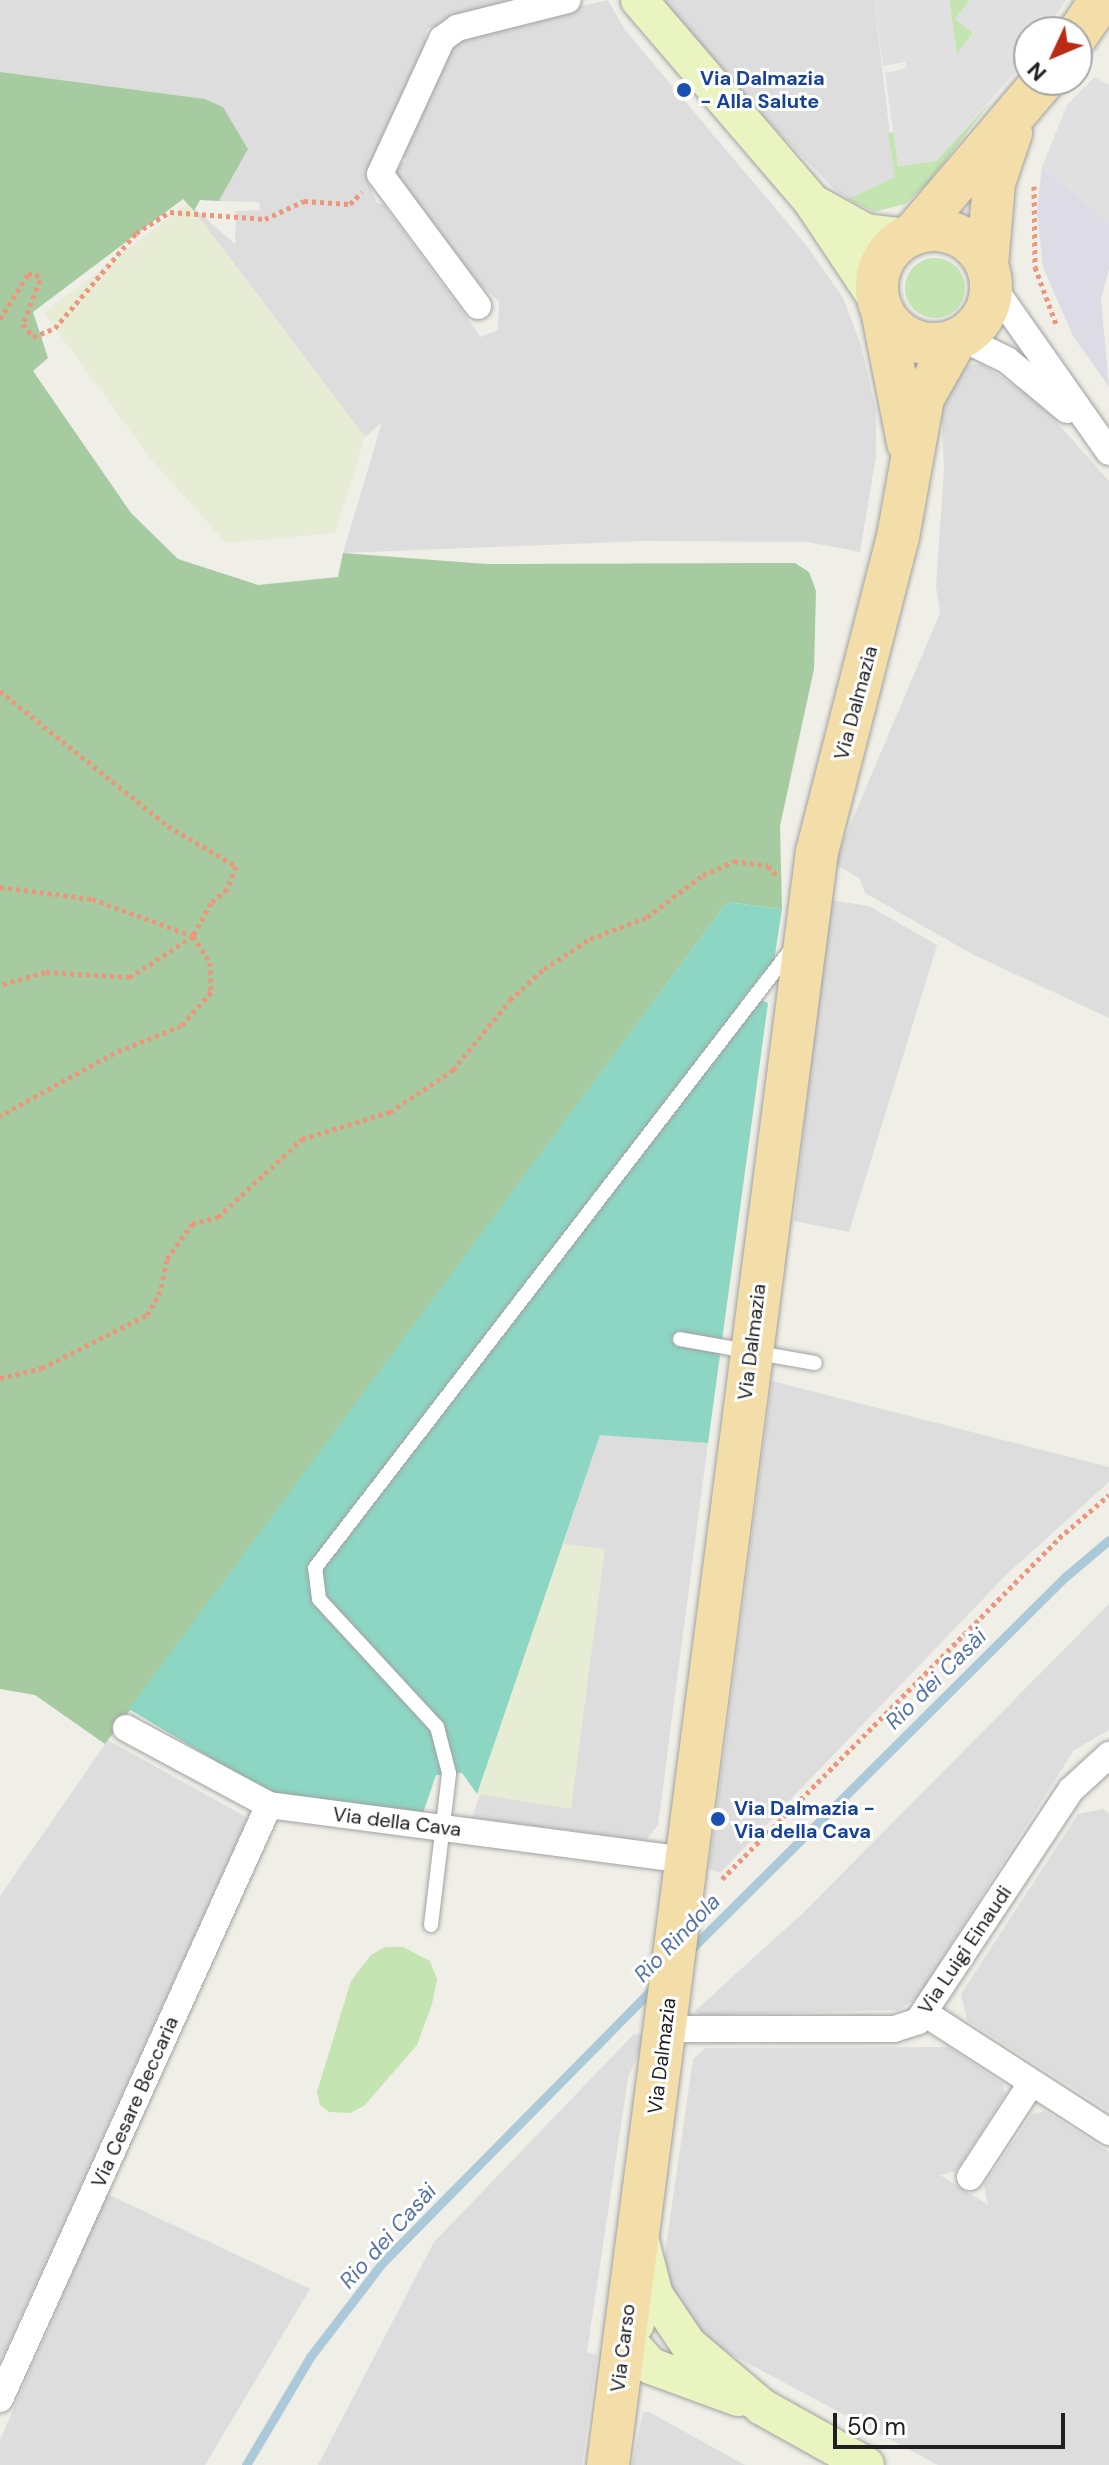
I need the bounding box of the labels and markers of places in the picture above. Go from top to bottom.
place label: Via Dalmazia - Alla Salute [700,66,825,113]
marker: Via Dalmazia - Alla Salute [675,81,693,99]
place label: Via Dalmazia - Via della Cava [734,1796,875,1843]
marker: Via Dalmazia - Via della Cava [709,1810,727,1828]

